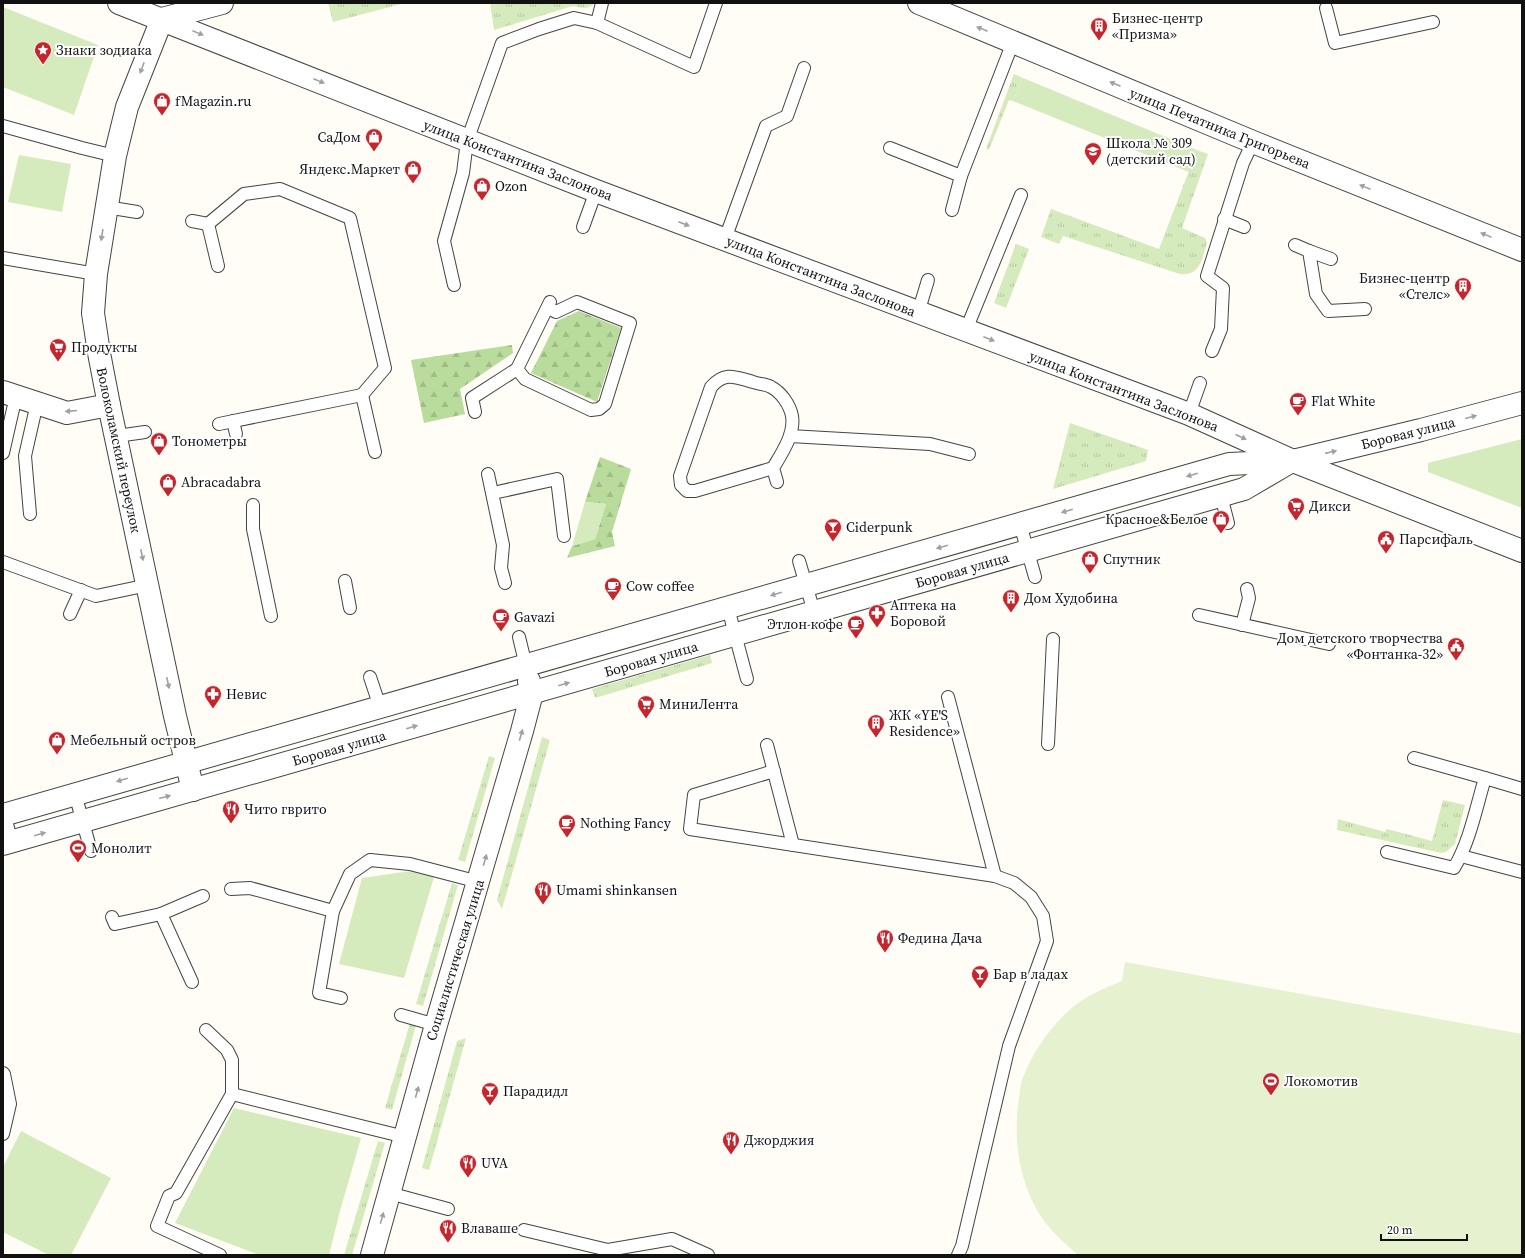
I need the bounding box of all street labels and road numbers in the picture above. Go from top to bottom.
street label: улица Печатника Григорьева [1127,83,1314,174]
street label: улица Константина Заслонова [420,115,616,206]
street label: улица Константина Заслонова [723,231,919,322]
street label: улица Константина Заслонова [1026,346,1222,437]
street label: Волоколамский переулок [92,365,146,535]
street label: Боровая улица [1359,411,1458,454]
street label: Боровая улица [913,547,1012,593]
street label: Боровая улица [602,636,701,682]
street label: Боровая улица [290,725,389,771]
street label: Социалистическая улица [421,876,489,1043]

